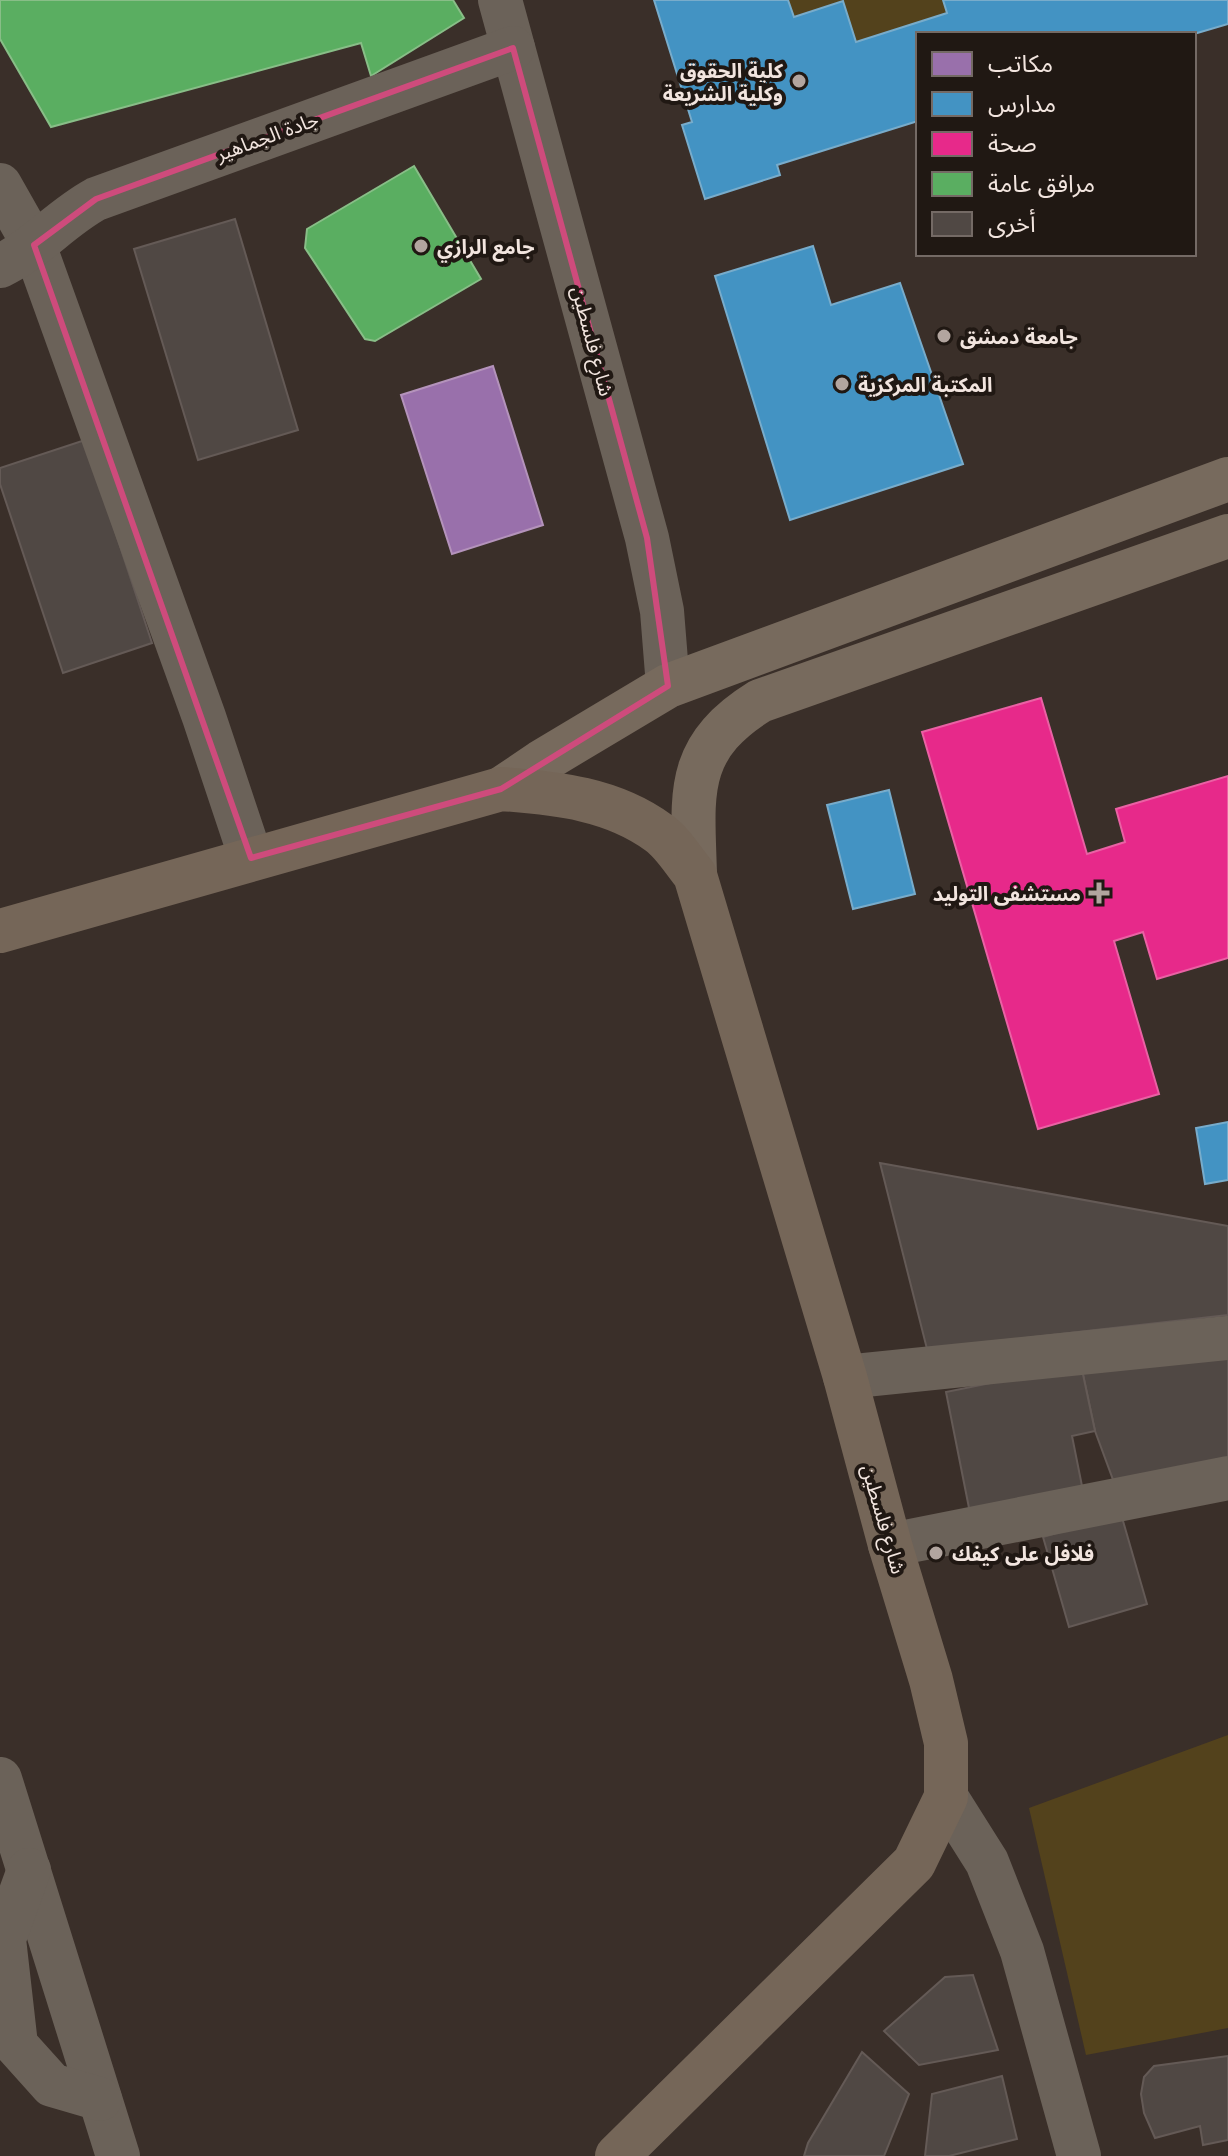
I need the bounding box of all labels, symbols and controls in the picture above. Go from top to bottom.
legend [916,32,1196,256]
text: مكاتب [988,48,1053,78]
place label: كلية الحقوق وكلية الشريعة [663,58,784,106]
marker: كلية الحقوق وكلية الشريعة [790,72,808,90]
text: مدارس [988,88,1056,118]
street label: جادة الجماهير [211,106,322,166]
text: صحة [988,128,1037,158]
text: مرافق عامة [988,168,1095,199]
text: أخرى [988,208,1036,238]
place label: جامع الرازي [437,234,535,263]
marker: جامع الرازي [412,237,430,255]
street label: شارع فلسطين [563,283,620,399]
place label: جامعة دمشق [960,324,1078,349]
marker: جامعة دمشق [935,327,953,345]
place label: المكتبة المركزية [858,372,992,397]
marker: المكتبة المركزية [833,375,851,393]
place label: مستشفى التوليد [933,881,1081,906]
marker: مستشفى التوليد [1088,882,1110,904]
street label: شارع فلسطين [854,1461,912,1577]
place label: فلافل على كيفك [952,1541,1094,1566]
marker: فلافل على كيفك [927,1544,945,1562]

